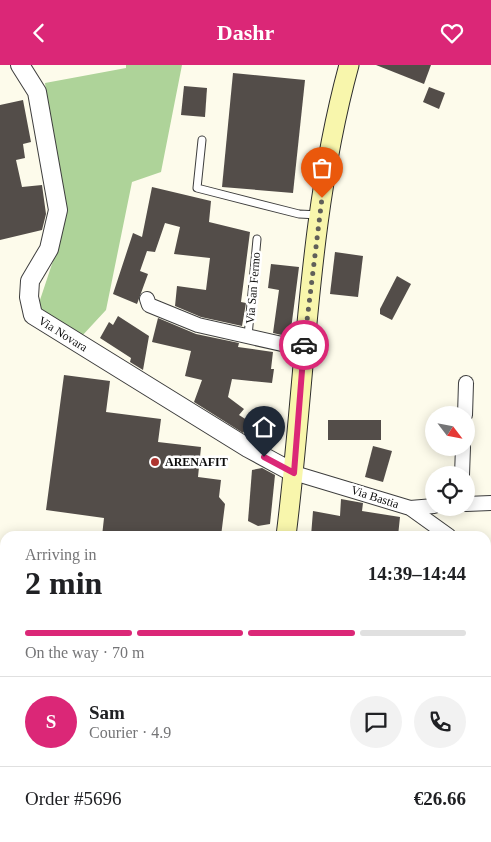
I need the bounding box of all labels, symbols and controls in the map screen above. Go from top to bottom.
icon: back [25,19,53,47]
icon: heart [438,19,466,47]
text: Dashr [217,20,274,45]
pin [301,147,343,198]
icon: bag [308,154,336,182]
street label: Via San Fermo [243,252,263,324]
street label: Via Novara [36,314,91,355]
courier [279,320,329,370]
icon: car [290,331,318,359]
pin [243,406,285,457]
north arrow [425,406,475,456]
map controls [425,406,475,516]
icon: home [250,413,278,441]
place label: ARENAFIT [165,455,228,469]
marker: ARENAFIT [149,456,161,468]
button: locate [425,466,475,516]
street label: Via Bastia [349,483,401,512]
text: Arriving in [25,546,97,563]
text: 14:39–14:44 [368,563,466,584]
text: 2 min [25,565,102,601]
text: On the way · 70 m [25,644,145,661]
button: chat [350,696,402,748]
button: phone [414,696,466,748]
text: Sam [89,702,125,723]
text: S [46,711,56,732]
text: Courier · 4.9 [89,724,171,741]
text: Order #5696 [25,788,122,809]
text: €26.66 [414,788,466,809]

